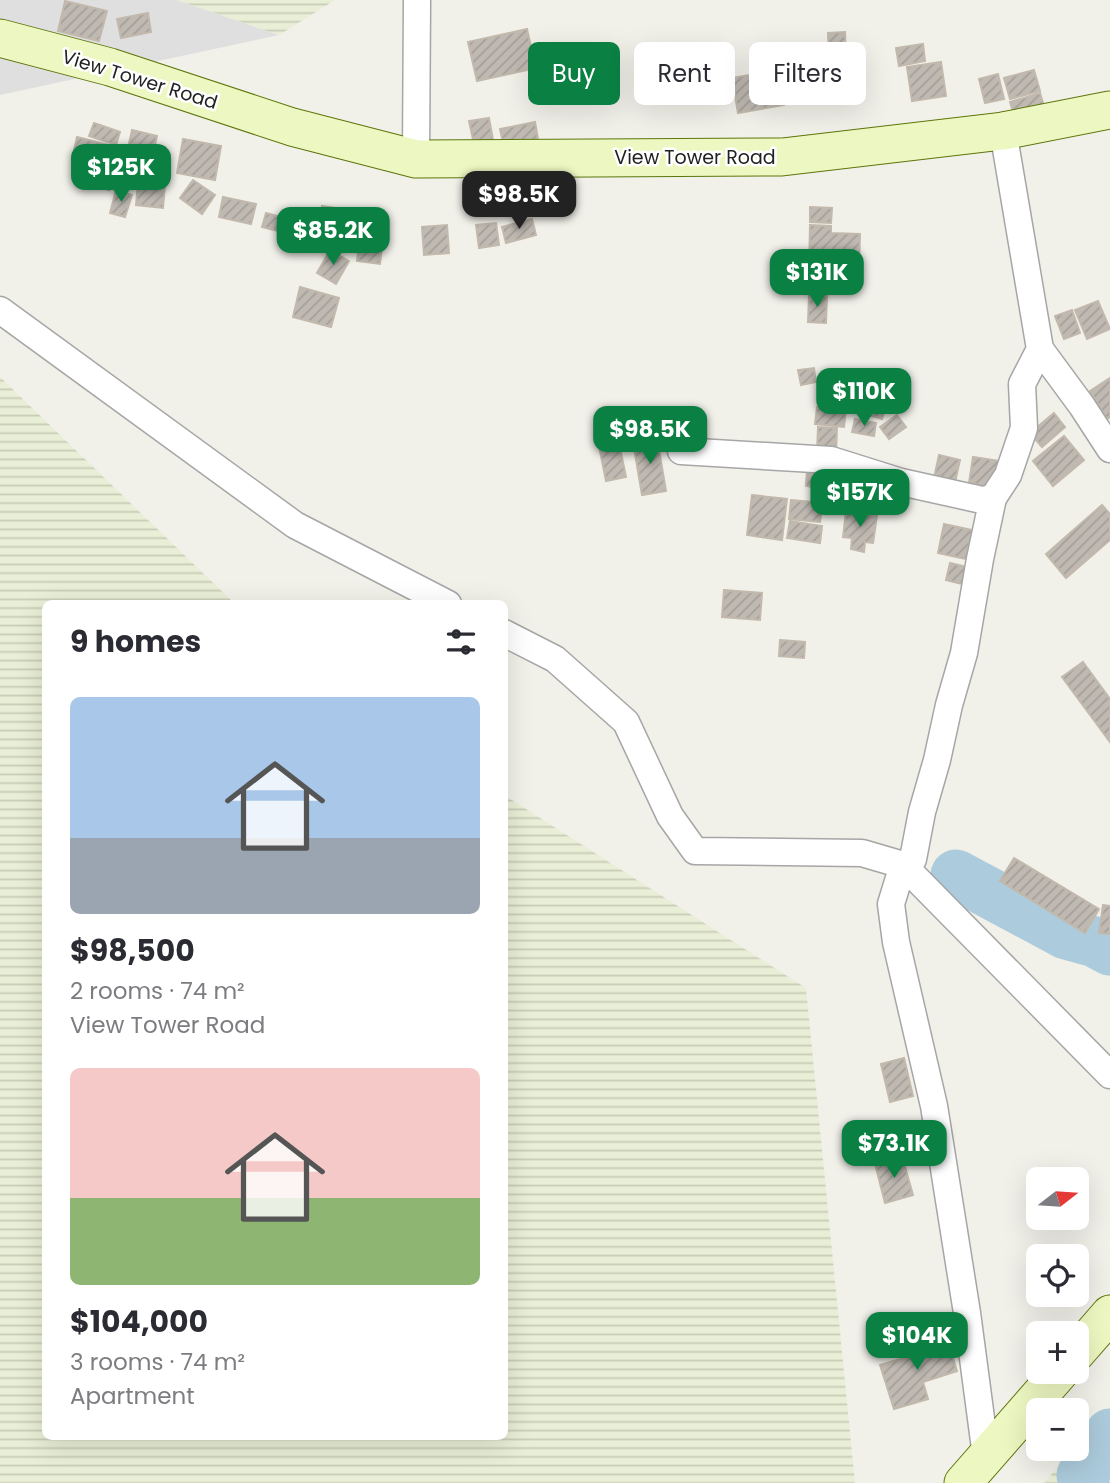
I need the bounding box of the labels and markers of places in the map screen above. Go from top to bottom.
pin: $125K [72,144,170,204]
pin: $98.5K [462,172,576,231]
pin: $85.2K [276,208,390,267]
pin: $131K [768,250,866,309]
pin: $110K [815,368,913,428]
pin: $98.5K [593,406,707,466]
pin: $157K [811,470,909,529]
pin: $73.1K [837,1120,951,1180]
pin: $104K [868,1312,966,1372]

